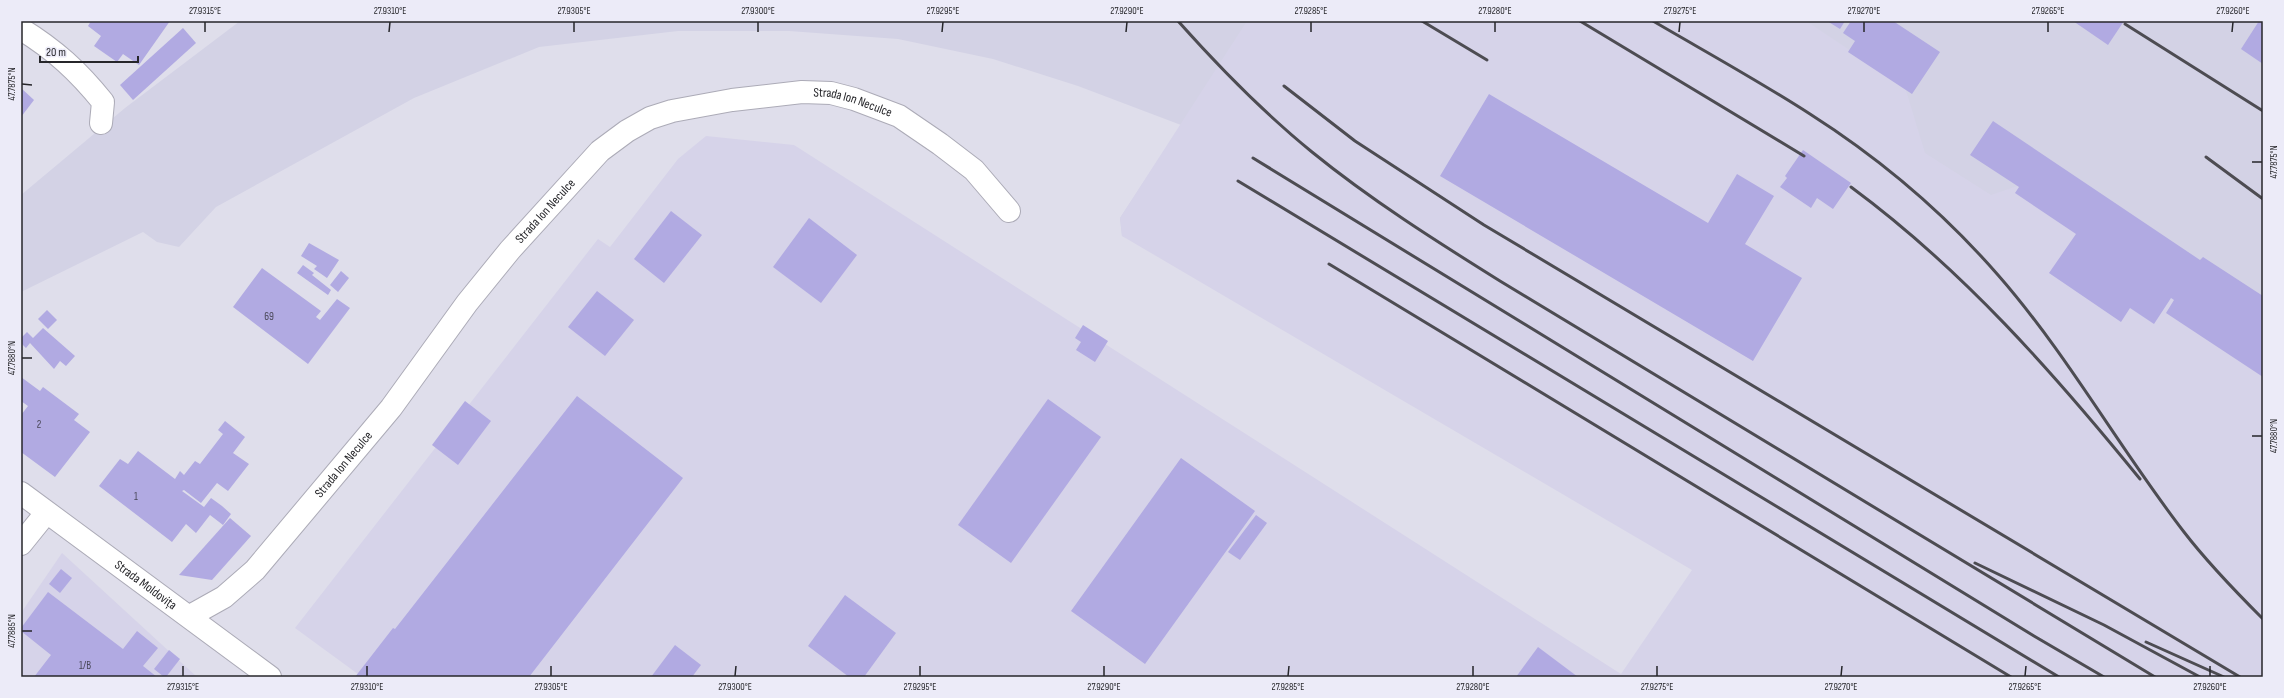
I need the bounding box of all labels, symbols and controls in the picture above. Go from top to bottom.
text: 27.9315°E [189,5,221,17]
text: 27.9310°E [374,5,406,17]
text: 27.9305°E [557,5,591,17]
text: 27.9300°E [741,5,775,17]
text: 27.9295°E [927,5,960,17]
text: 27.9290°E [1110,5,1144,17]
text: 27.9285°E [1295,5,1327,17]
text: 27.9280°E [1478,5,1512,17]
text: 27.9275°E [1664,5,1696,17]
text: 27.9270°E [1848,5,1881,17]
text: 27.9265°E [2032,5,2064,17]
text: 27.9260°E [2216,5,2250,17]
scale bar [40,38,138,64]
text: 20 m [46,45,66,60]
text: 47.7875°N [6,67,18,101]
street label: Strada Ion Neculce [813,84,894,121]
text: 47.7875°N [2268,145,2280,179]
street label: Strada Ion Neculce [512,176,579,247]
house number: 69 [264,310,274,323]
text: 47.7880°N [6,341,18,375]
house number: 2 [37,418,42,431]
text: 47.7880°N [2268,419,2280,453]
street label: Strada Ion Neculce [311,428,376,501]
house number: 1 [134,490,138,503]
street label: Strada Moldovița [111,557,180,613]
text: 47.7885°N [6,614,18,648]
house number: 1/B [79,659,91,672]
text: 27.9315°E [167,681,199,693]
text: 27.9310°E [351,681,383,693]
text: 27.9305°E [534,681,568,693]
text: 27.9300°E [718,681,752,693]
text: 27.9295°E [904,681,937,693]
text: 27.9290°E [1087,681,1121,693]
text: 27.9285°E [1272,681,1304,693]
text: 27.9280°E [1456,681,1490,693]
text: 27.9275°E [1641,681,1673,693]
text: 27.9270°E [1825,681,1858,693]
text: 27.9265°E [2009,681,2041,693]
text: 27.9260°E [2193,681,2227,693]

